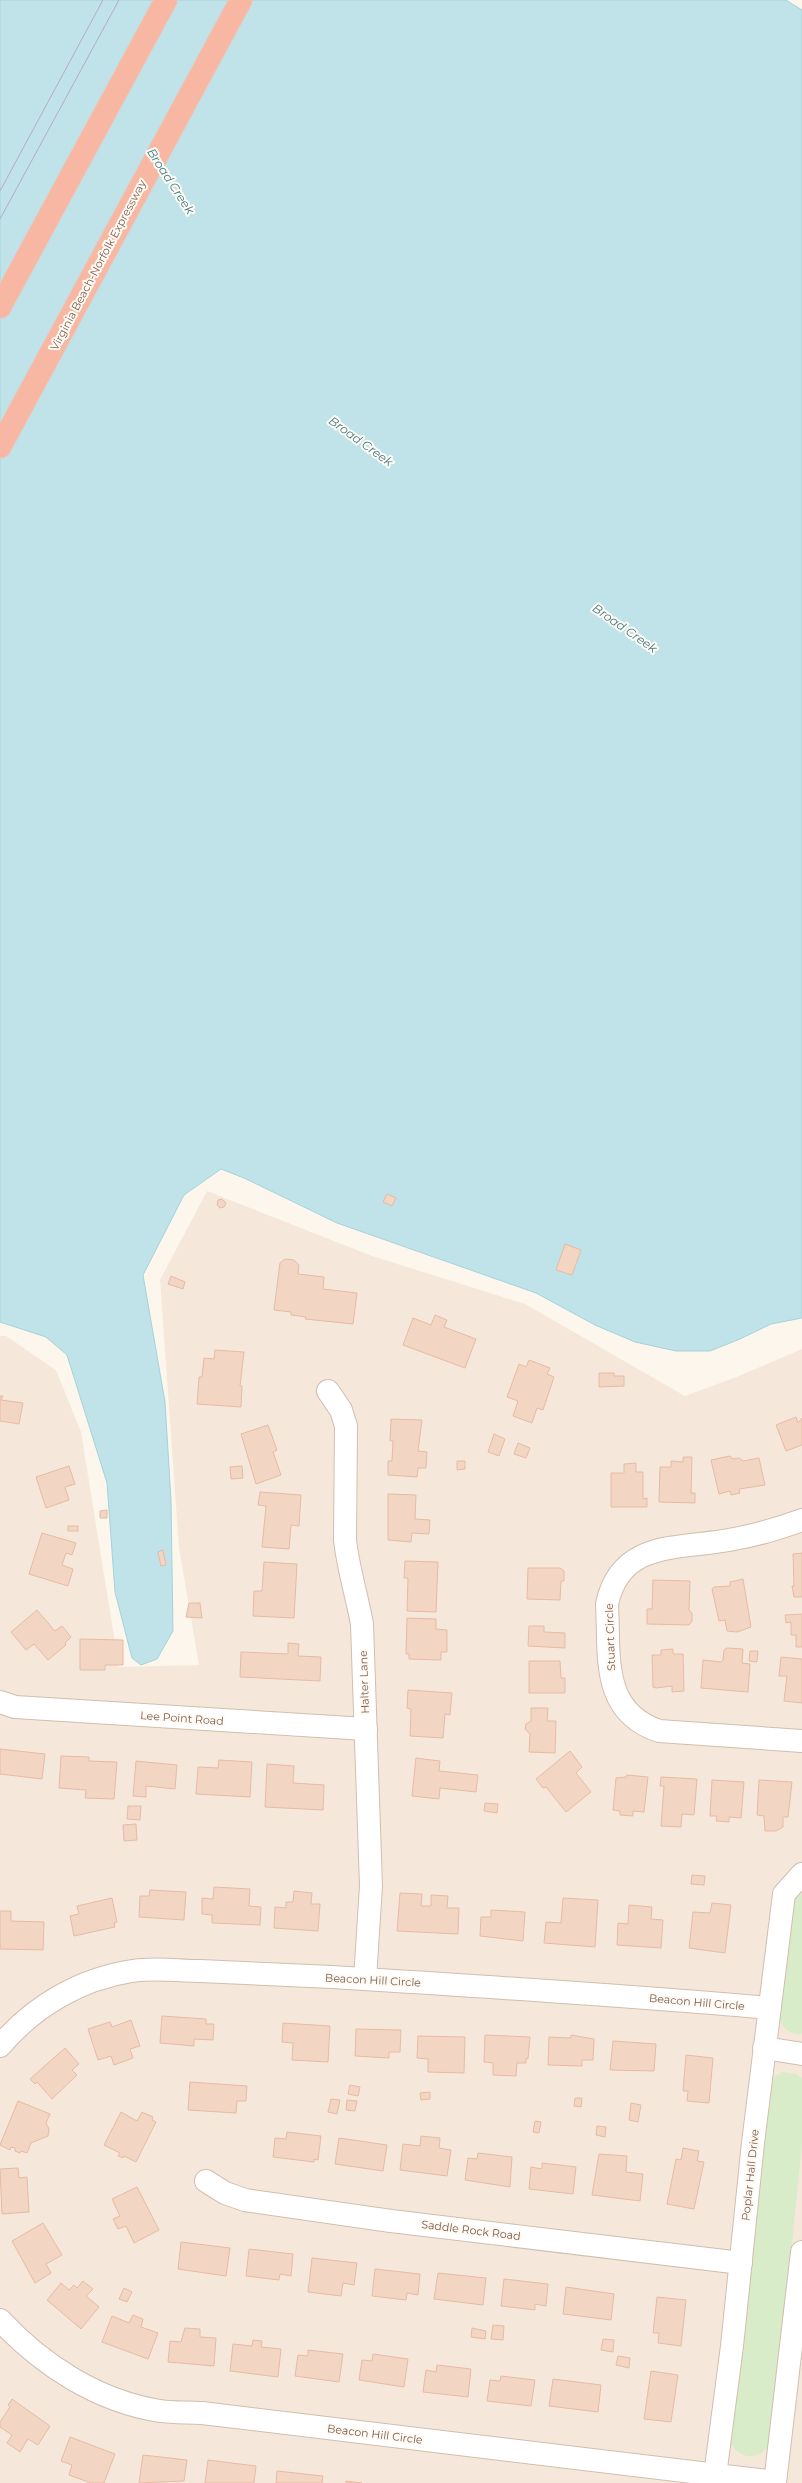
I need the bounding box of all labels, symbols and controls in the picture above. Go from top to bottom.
water label: Broad Creek [144,145,198,217]
street label: Virginia Beach-Norfolk Expressway [47,177,149,353]
water label: Broad Creek [326,413,397,470]
water label: Broad Creek [590,600,661,656]
street label: Stuart Circle [602,1603,618,1671]
street label: Halter Lane [356,1650,372,1714]
street label: Lee Point Road [140,1708,224,1728]
street label: Beacon Hill Circle [325,1970,422,1990]
street label: Beacon Hill Circle [649,1991,746,2013]
street label: Poplar Hall Drive [738,2128,762,2221]
street label: Saddle Rock Road [421,2217,521,2243]
street label: Beacon Hill Circle [326,2421,424,2447]

